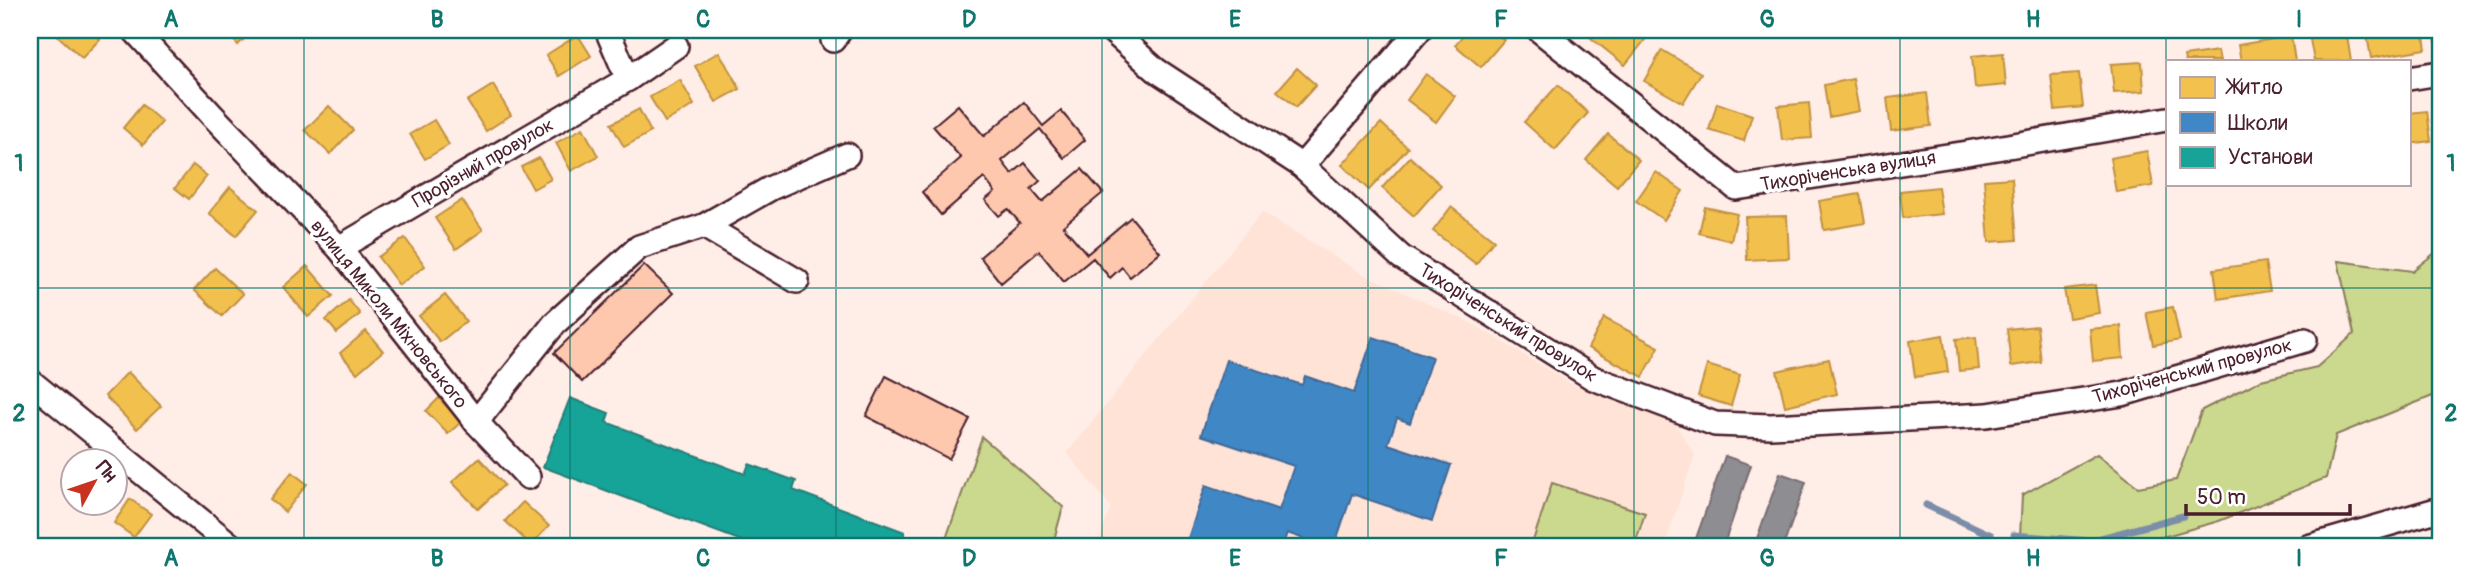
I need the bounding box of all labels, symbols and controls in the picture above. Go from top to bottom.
text: A [164,5,179,34]
text: B [430,5,444,34]
text: C [696,5,710,34]
text: D [962,5,976,34]
text: E [1229,5,1241,34]
text: F [1494,5,1508,34]
text: G [1759,5,1775,34]
text: H [2026,5,2040,34]
text: I [2296,5,2302,34]
legend [2166,60,2410,186]
text: Житло [2225,74,2283,101]
text: Школи [2228,110,2288,137]
street label: Прорізний провулок [408,113,558,213]
text: Установи [2228,144,2313,171]
street label: Тихоріченська вулиця [1759,145,1938,197]
text: 1 [15,149,24,178]
text: 1 [2447,149,2456,178]
street label: вулиця Миколи Міхновського [305,215,473,413]
street label: Тихоріченський провулок [1414,258,1602,388]
street label: Тихоріченський провулок [2090,333,2295,409]
text: 2 [13,399,26,428]
text: 2 [2445,399,2458,428]
north arrow [60,448,130,518]
text: Пн [90,456,122,487]
scale bar [2186,472,2351,516]
text: 50 m [2197,484,2246,511]
text: A [164,544,179,573]
text: B [430,544,444,573]
text: C [696,544,710,573]
text: D [962,544,976,573]
text: E [1229,544,1241,573]
text: F [1494,544,1508,573]
text: G [1759,544,1775,573]
text: H [2026,544,2040,573]
text: I [2296,544,2302,573]

